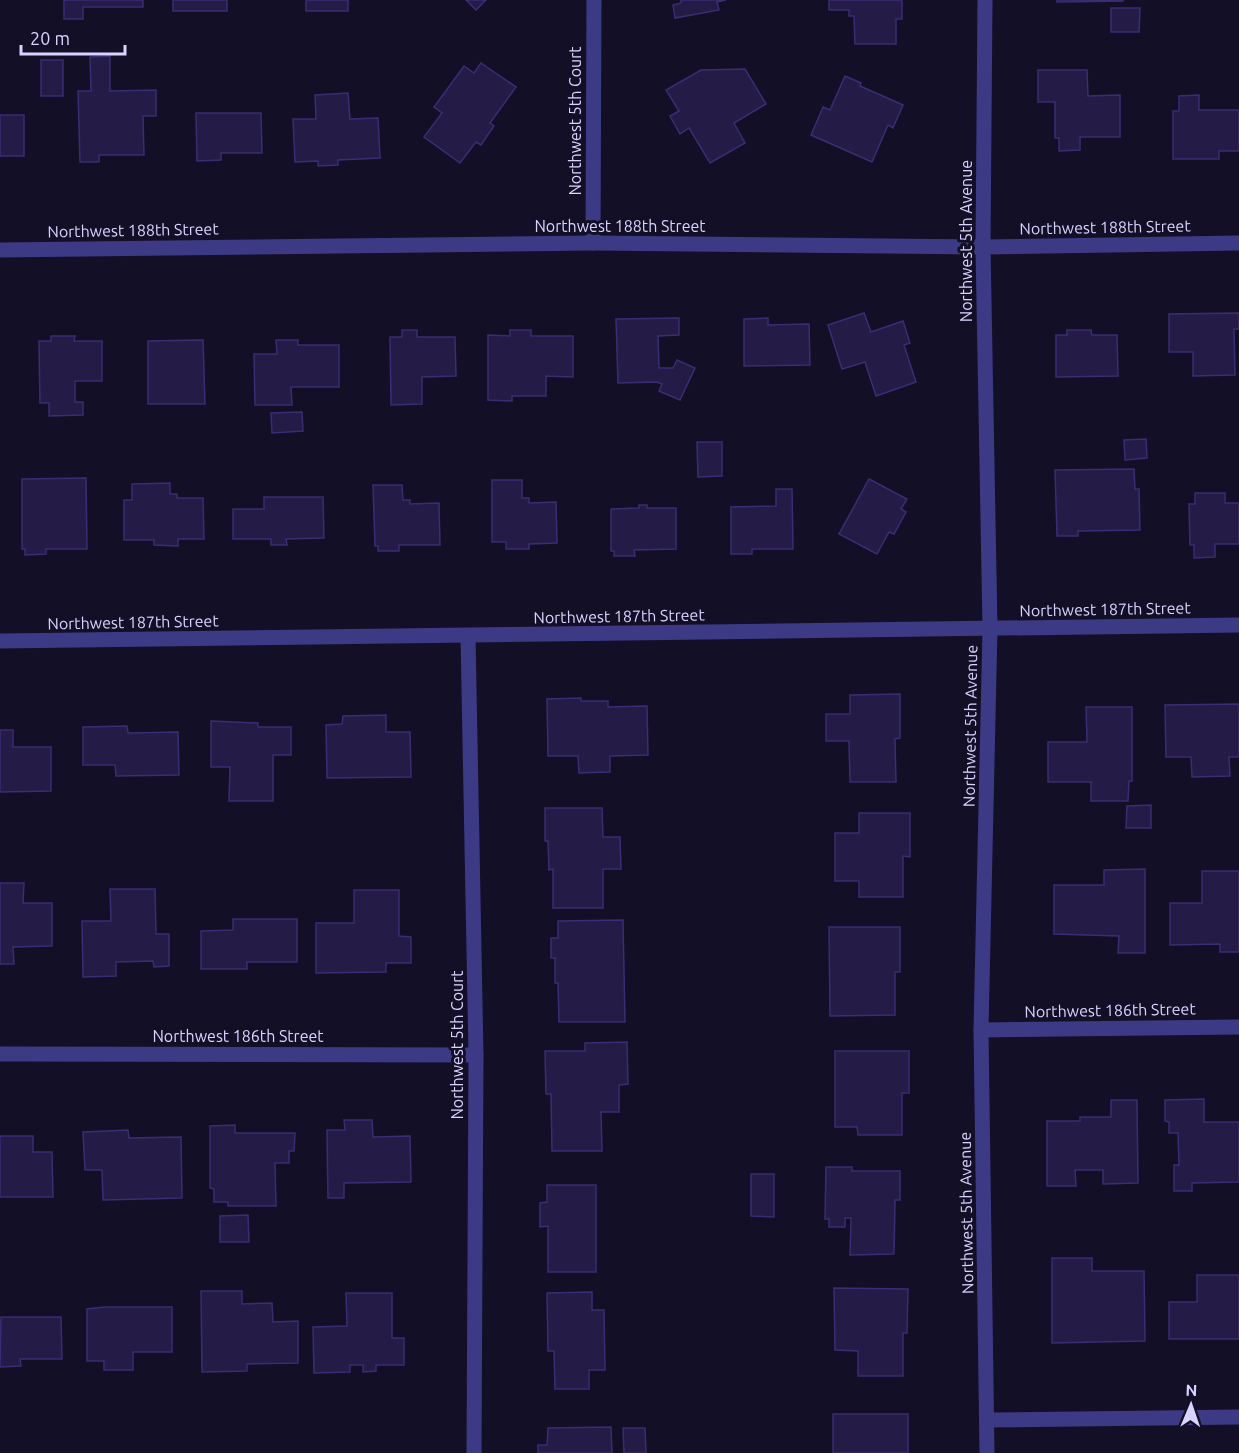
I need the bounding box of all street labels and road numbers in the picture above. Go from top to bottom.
street label: Northwest 5th Court [566,46,584,196]
street label: Northwest 5th Avenue [957,160,975,322]
street label: Northwest 188th Street [1019,216,1191,237]
street label: Northwest 188th Street [534,217,706,235]
street label: Northwest 188th Street [47,219,219,240]
street label: Northwest 187th Street [1019,598,1191,619]
street label: Northwest 187th Street [533,605,705,626]
street label: Northwest 187th Street [47,611,219,632]
street label: Northwest 5th Avenue [960,645,980,807]
street label: Northwest 5th Court [448,970,466,1120]
street label: Northwest 186th Street [1024,999,1196,1020]
street label: Northwest 186th Street [152,1027,324,1045]
street label: Northwest 5th Avenue [956,1132,976,1294]

